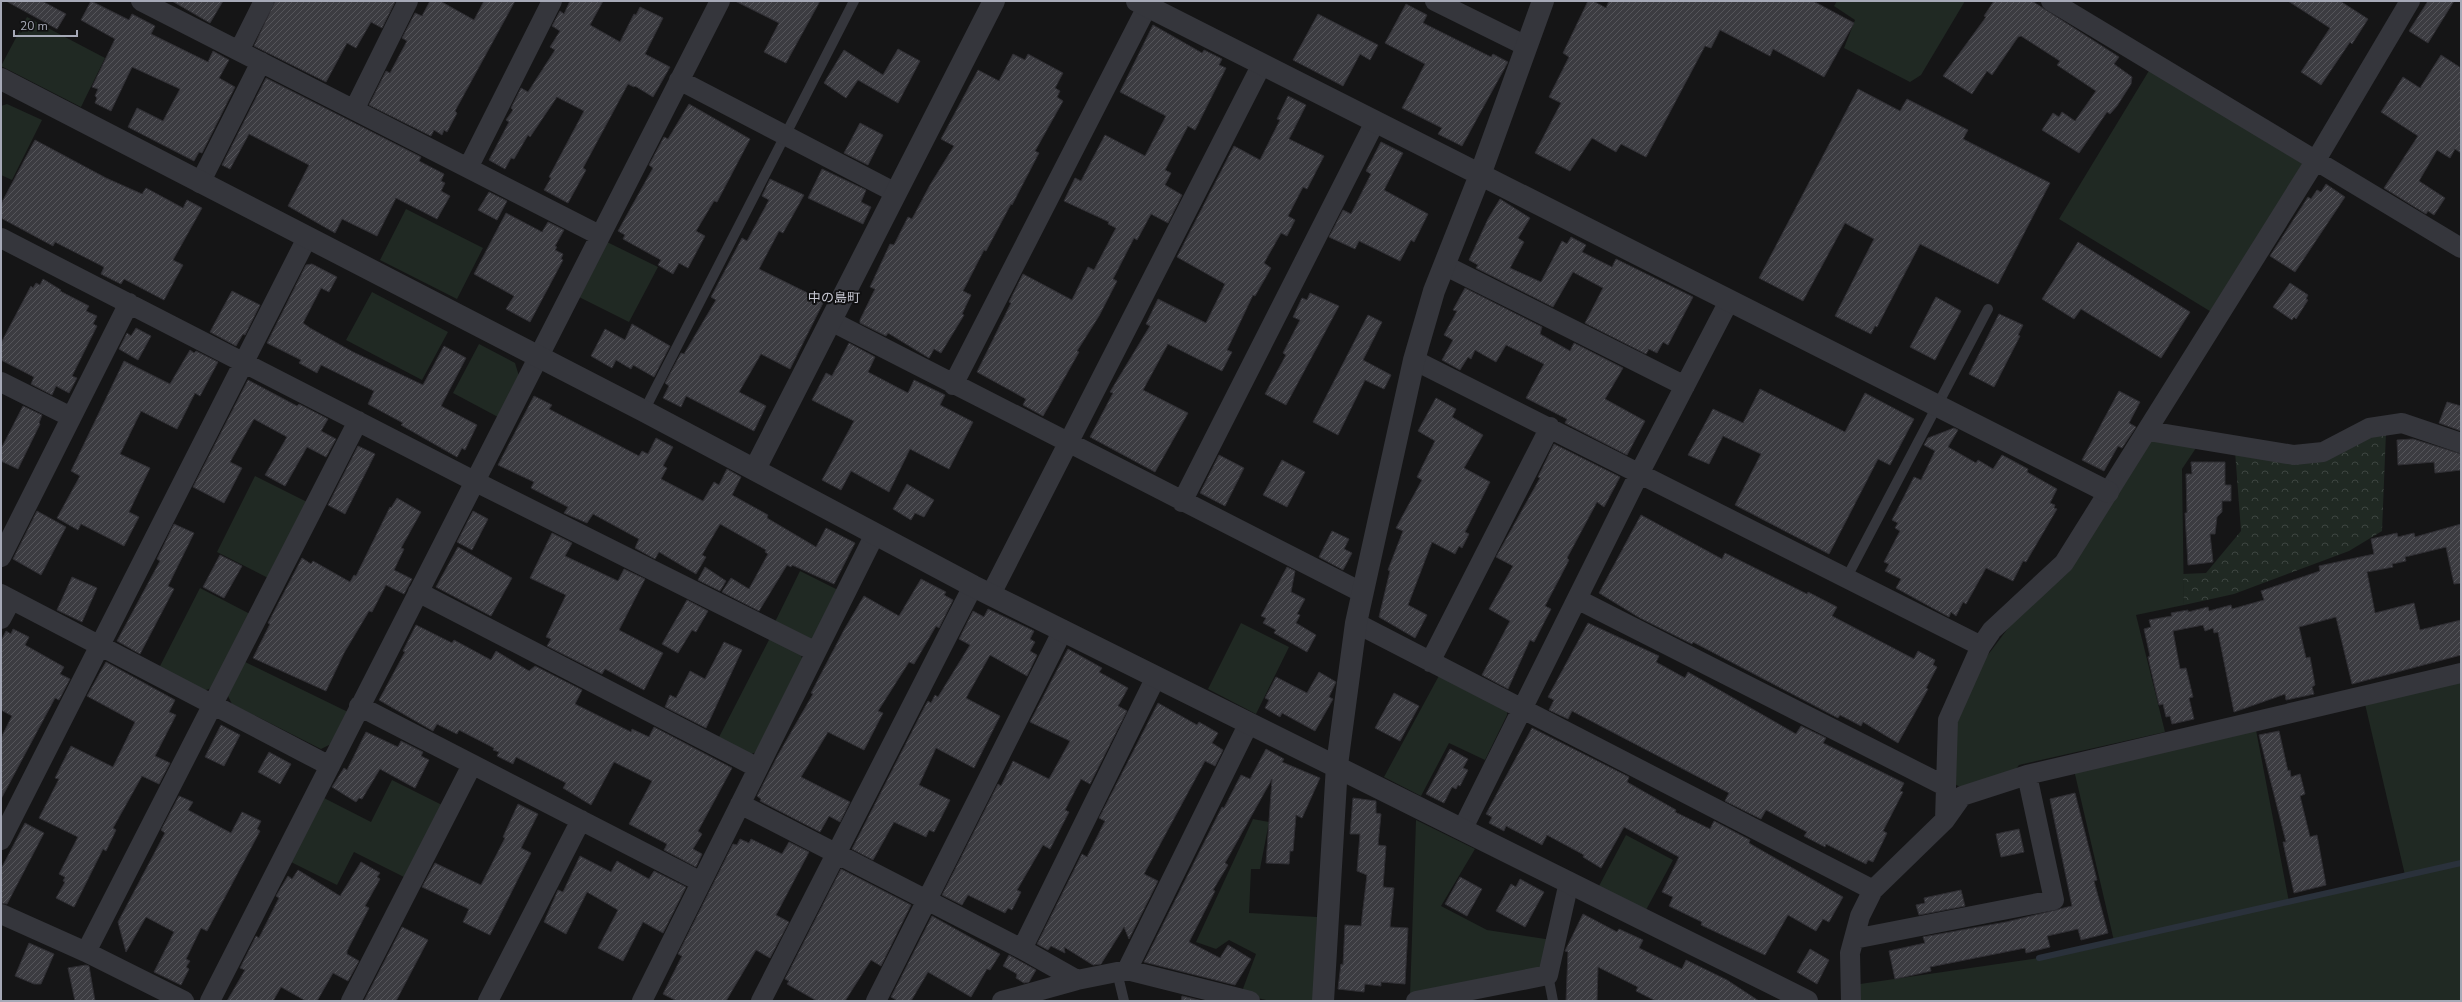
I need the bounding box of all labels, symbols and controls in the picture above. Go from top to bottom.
scale bar [14,12,77,38]
text: 20 m [20,18,48,34]
district label: 中の島町 [808,289,860,307]

